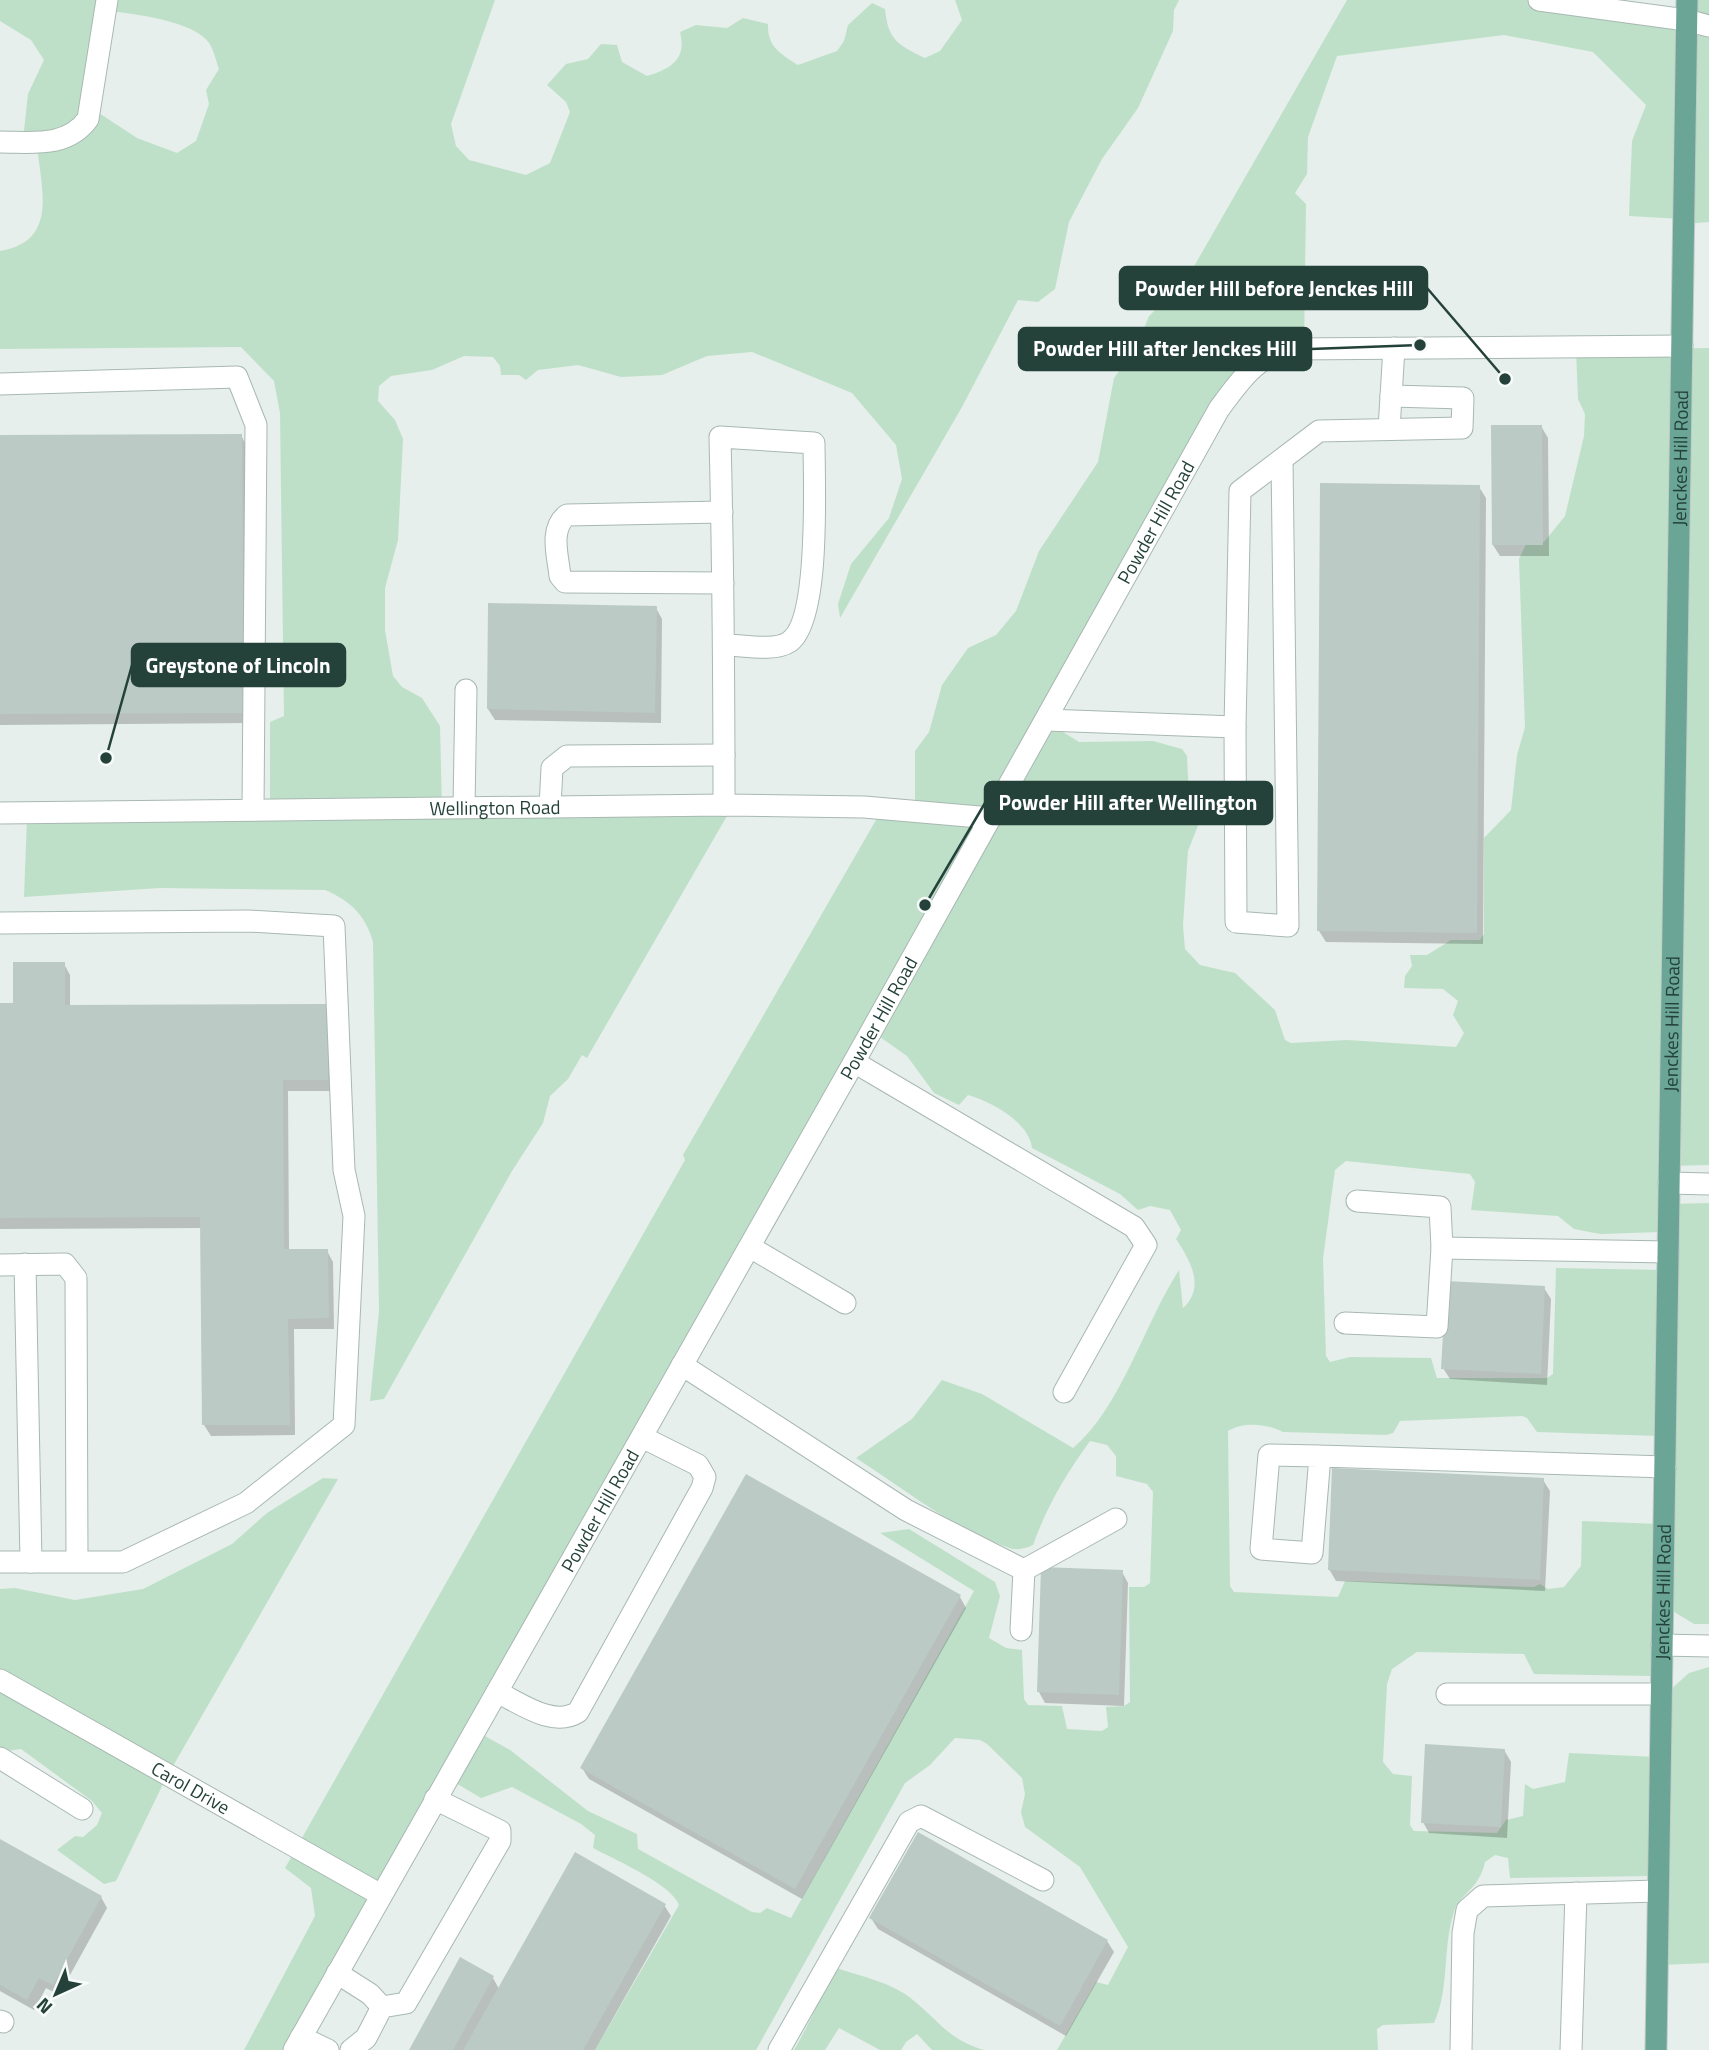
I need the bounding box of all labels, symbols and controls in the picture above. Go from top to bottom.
callout: Powder Hill before Jenckes Hill [1120,267,1427,309]
text: Powder Hill before Jenckes Hill [1135,272,1413,304]
callout: Powder Hill after Jenckes Hill [1019,328,1311,370]
text: Powder Hill after Jenckes Hill [1033,332,1297,364]
street label: Jenckes Hill Road [1664,390,1695,526]
street label: Powder Hill Road [1109,455,1201,589]
callout: Greystone of Lincoln [132,644,345,686]
text: Greystone of Lincoln [145,649,331,681]
callout: Powder Hill after Wellington [985,782,1272,824]
text: Powder Hill after Wellington [999,786,1257,818]
street label: Wellington Road [429,792,561,822]
street label: Powder Hill Road [832,951,924,1085]
street label: Jenckes Hill Road [1655,956,1687,1092]
street label: Powder Hill Road [553,1444,646,1577]
street label: Jenckes Hill Road [1647,1524,1678,1660]
street label: Carol Drive [146,1753,236,1821]
north arrow [21,1959,91,2029]
text: N [29,1992,59,2022]

